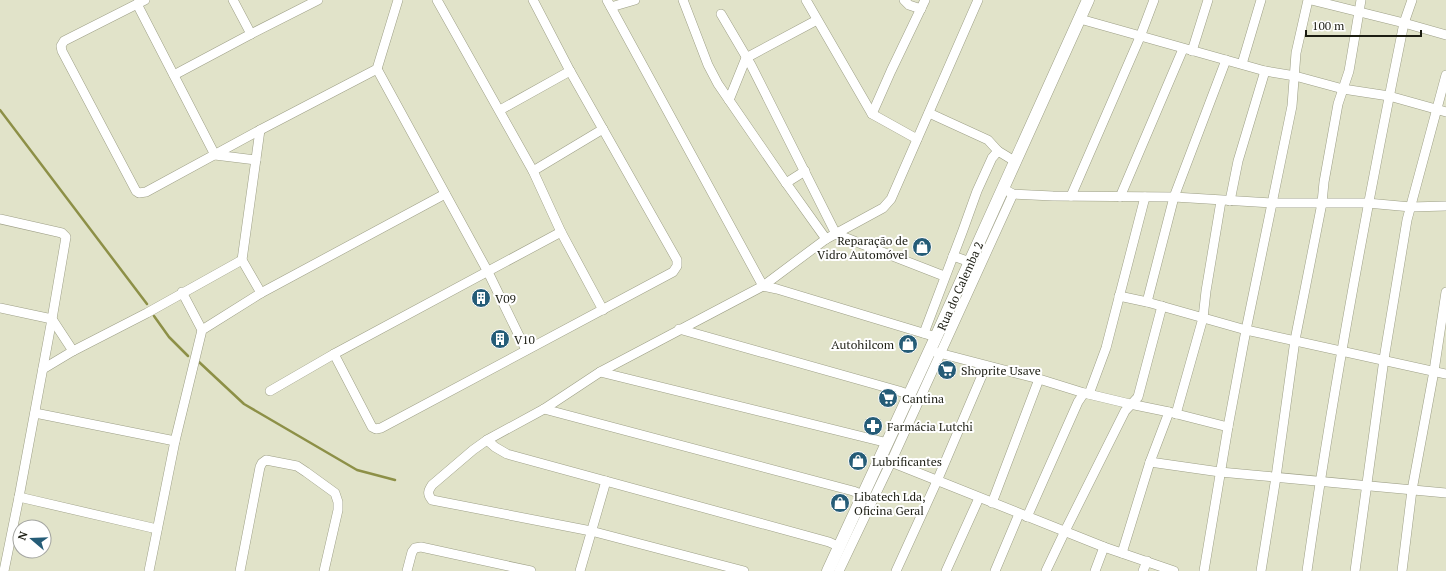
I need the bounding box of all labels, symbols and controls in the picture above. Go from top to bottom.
scale bar [1306,12,1421,38]
text: 100 m [1312,18,1345,33]
place label: Reparação de Vidro Automóvel [817,233,908,262]
shop icon: Reparação de Vidro Automóvel [911,236,933,258]
street label: Rua do Calemba 2 [934,239,986,333]
building icon: V09 [470,287,492,309]
place label: V09 [495,291,516,306]
building icon: V10 [489,328,511,350]
place label: V10 [514,332,535,347]
shop icon: Autohilcom [897,333,919,355]
place label: Autohilcom [831,337,895,352]
supermarket icon: Shoprite Usave [936,359,958,381]
place label: Shoprite Usave [961,363,1041,378]
supermarket icon: Cantina [877,387,899,409]
place label: Cantina [902,391,944,406]
pharmacy icon: Farmácia Lutchi [862,415,884,437]
place label: Farmácia Lutchi [887,419,973,434]
shop icon: Lubrificantes [847,450,869,472]
place label: Lubrificantes [872,454,942,469]
place label: Libatech Lda, Oficina Geral [854,489,926,518]
shop icon: Libatech Lda, Oficina Geral [829,492,851,514]
north arrow [12,519,52,559]
text: N [15,529,31,542]

